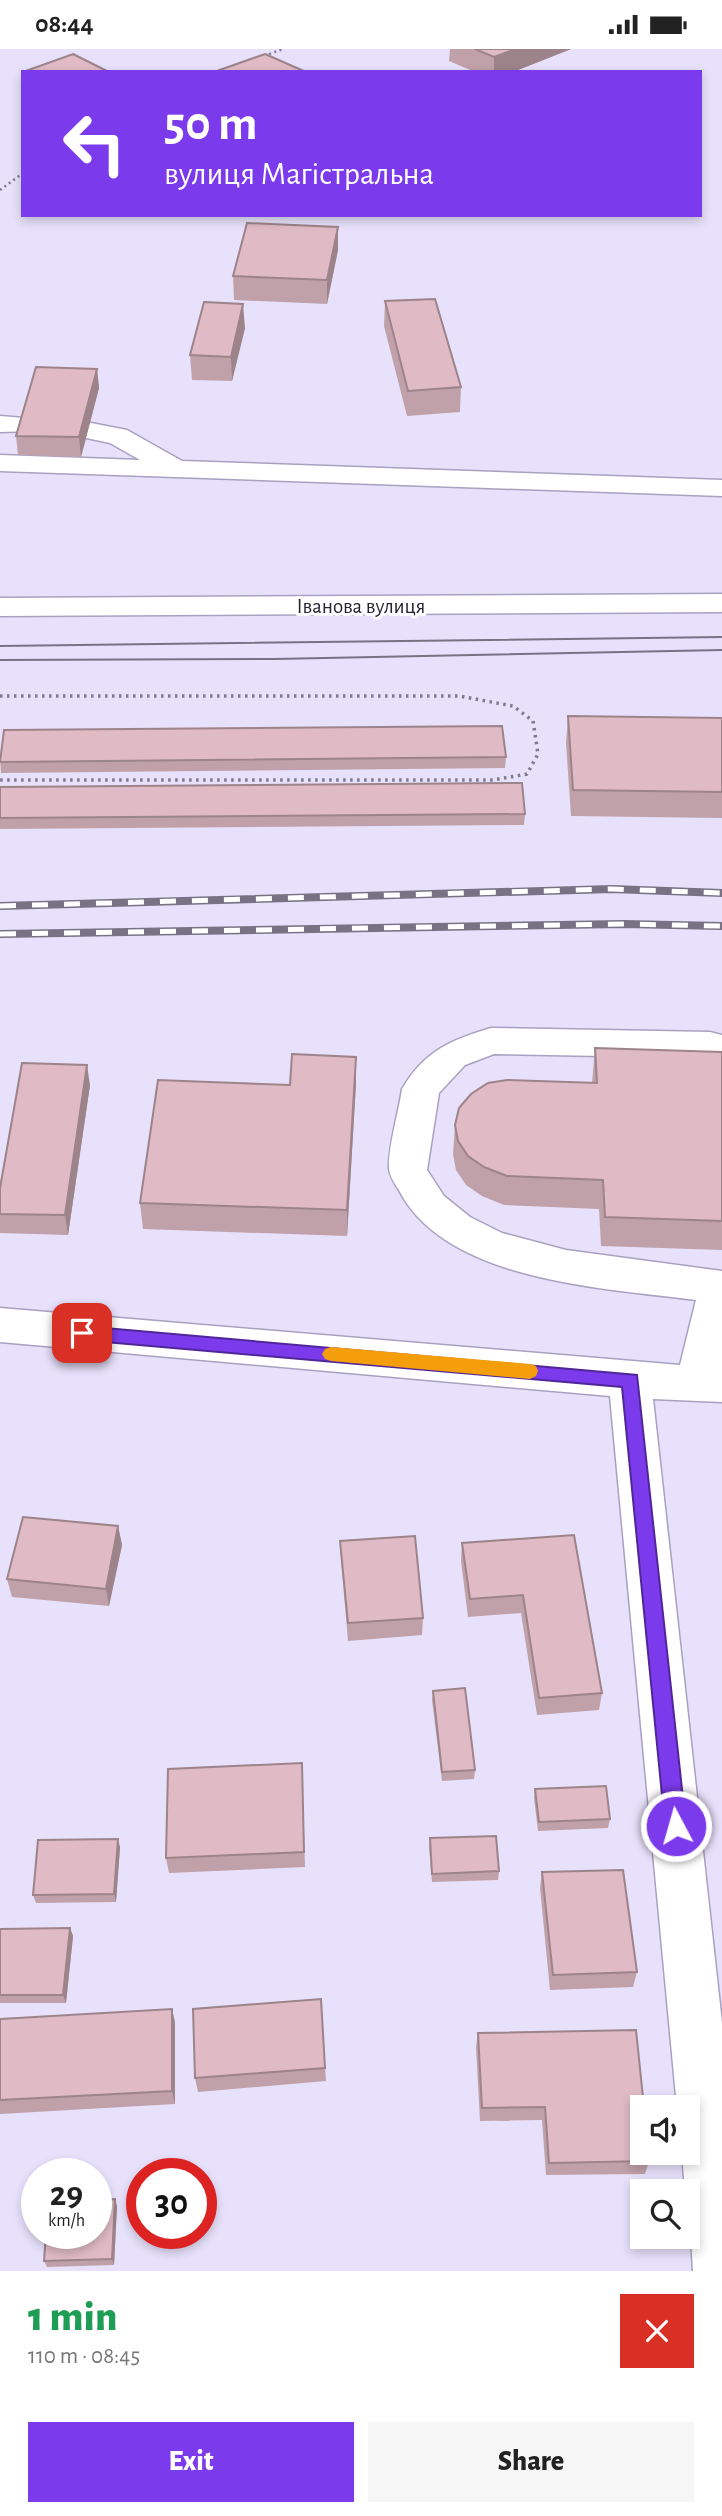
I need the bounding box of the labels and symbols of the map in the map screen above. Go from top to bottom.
street label: Іванова вулиця [297,596,425,617]
pin [52,1303,112,1363]
position arrow [639,1789,713,1863]
speed limit sign: 30 [126,2158,217,2249]

